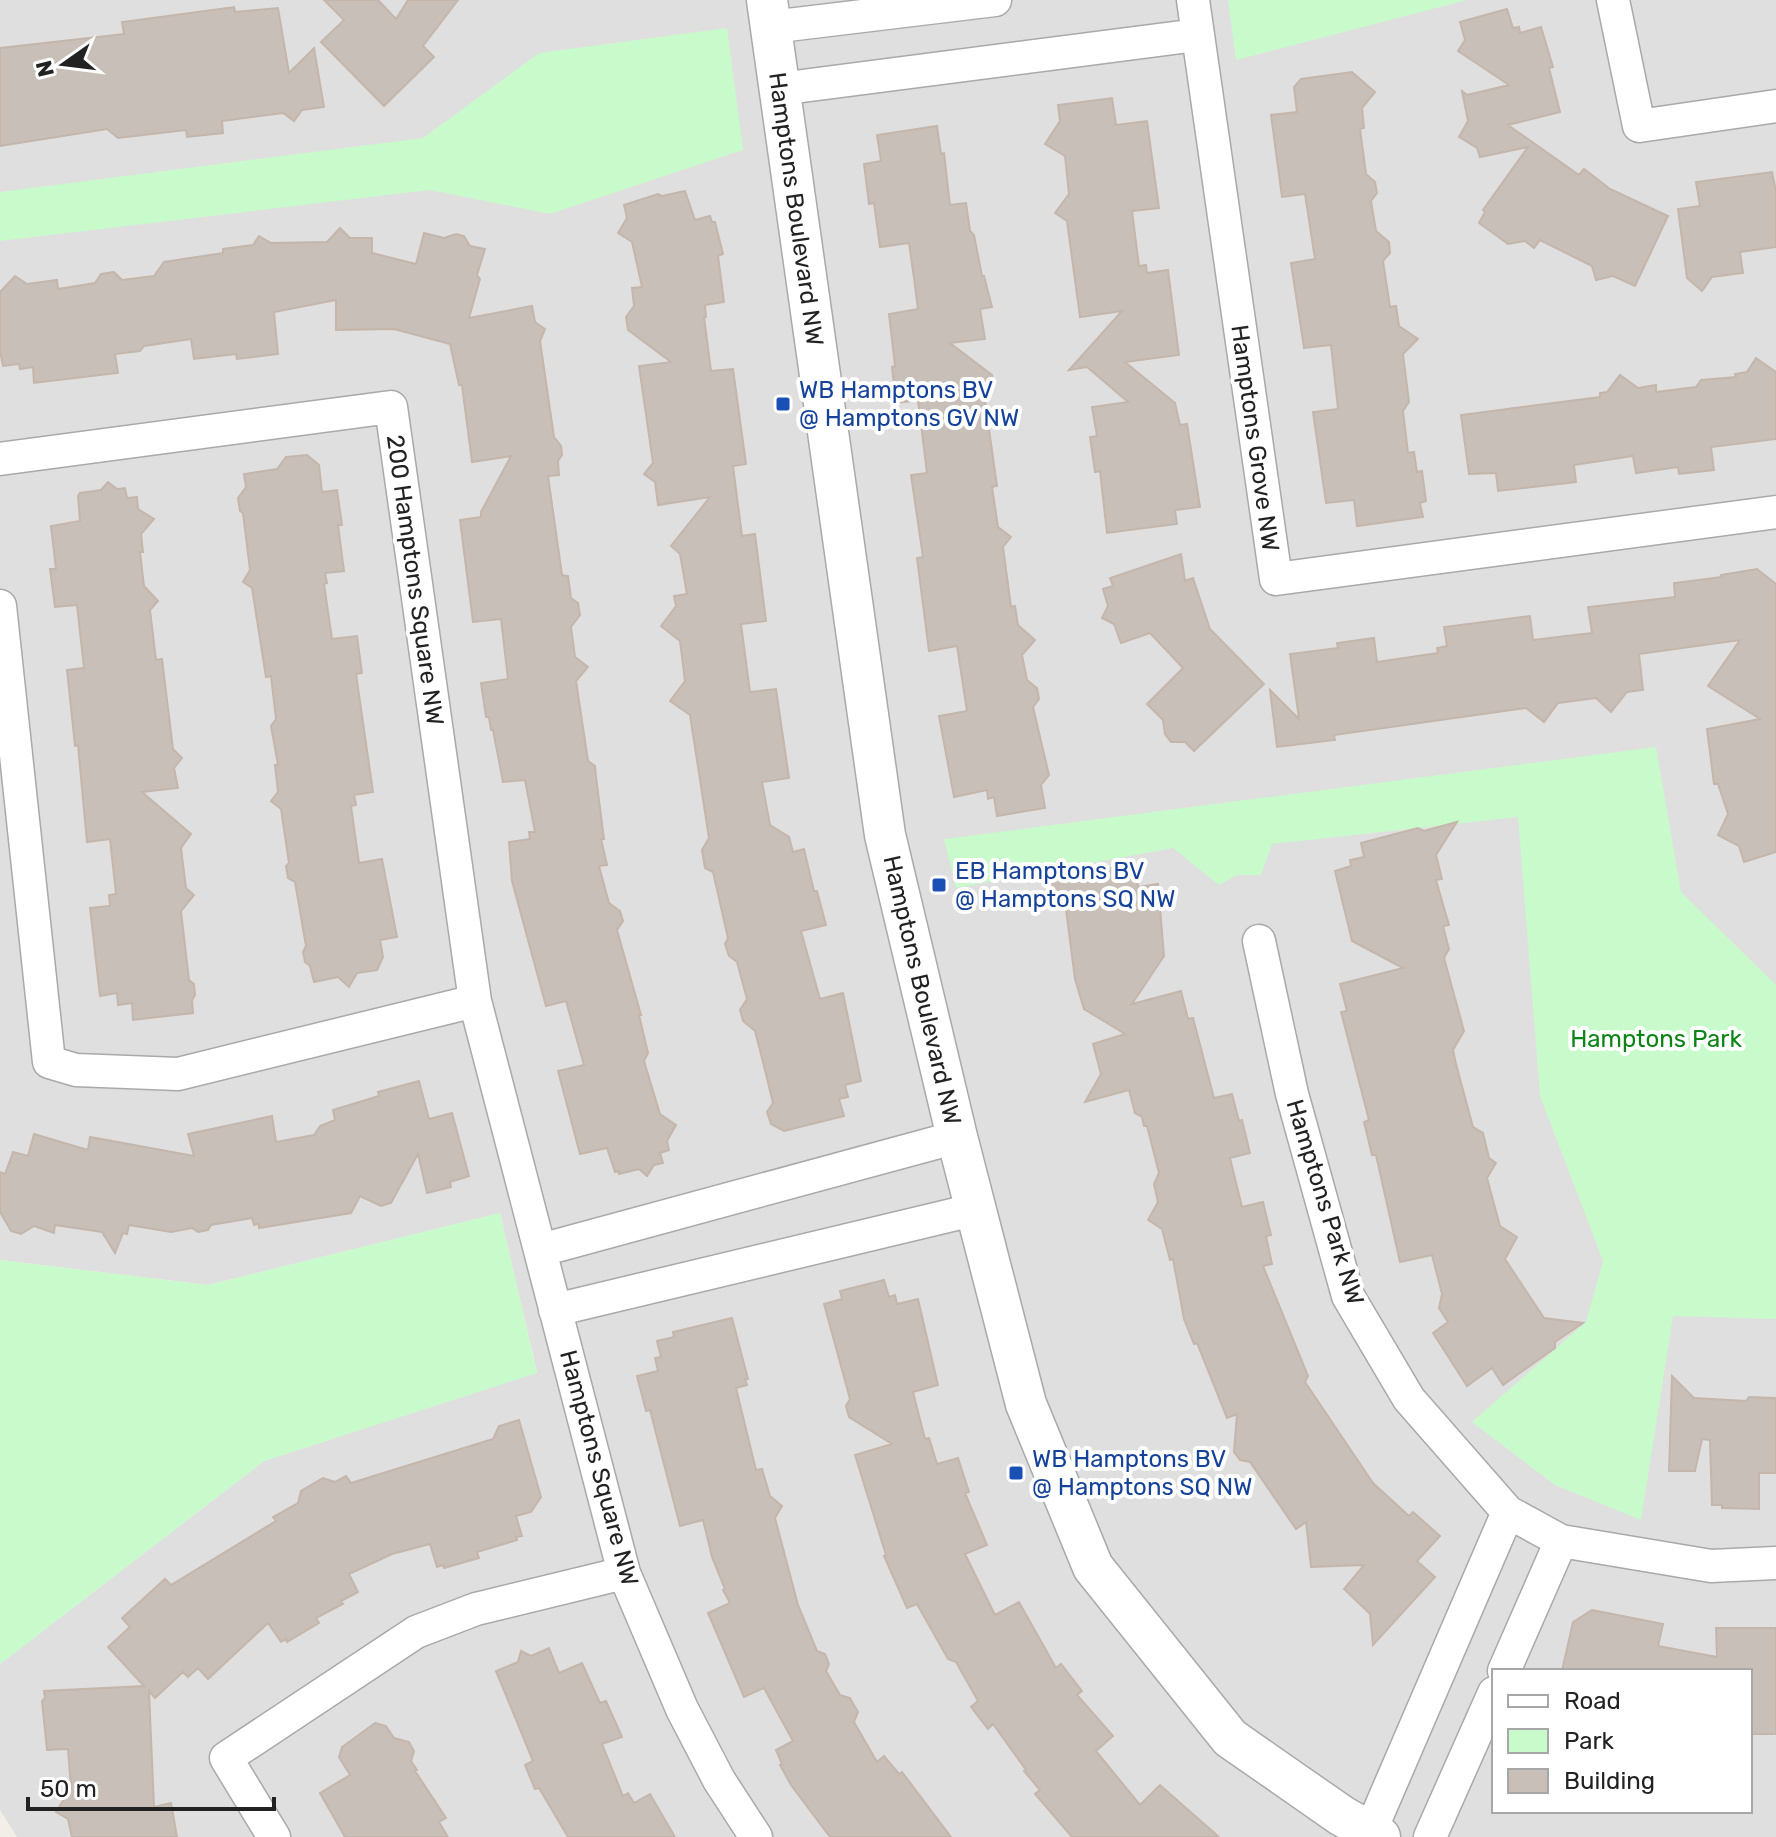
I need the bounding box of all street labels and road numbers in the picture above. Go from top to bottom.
street label: Hamptons Boulevard NW [763,70,829,348]
street label: Hamptons Grove NW [1225,323,1285,553]
street label: 200 Hamptons Square NW [381,433,449,727]
street label: Hamptons Boulevard NW [877,852,967,1128]
street label: Hamptons Park NW [1280,1096,1370,1308]
street label: Hamptons Square NW [554,1347,644,1589]

